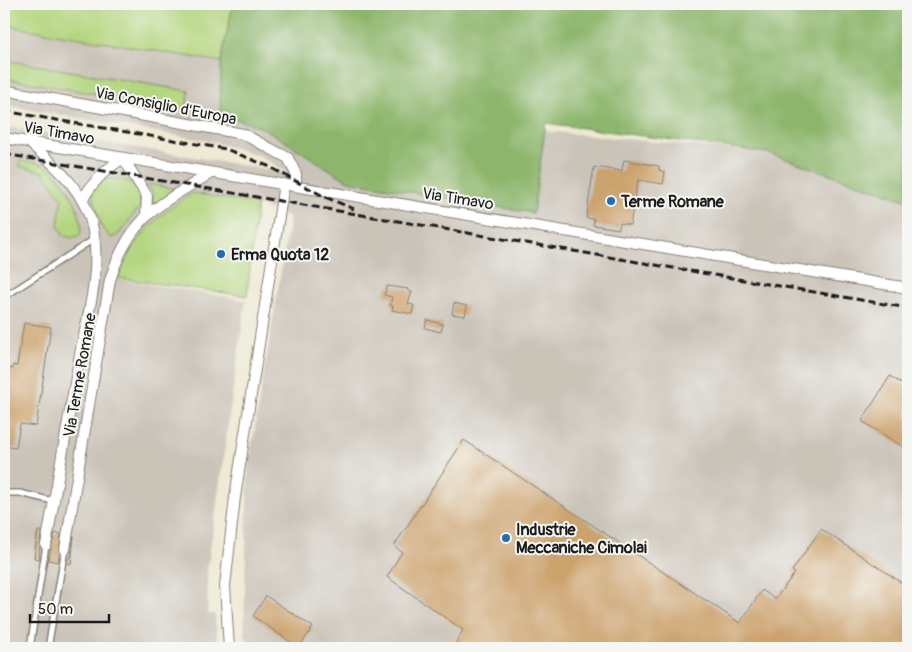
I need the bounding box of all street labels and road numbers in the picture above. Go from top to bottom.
street label: Via Consiglio d'Europa [93,82,238,130]
street label: Via Timavo [22,117,96,149]
street label: Via Timavo [421,183,495,215]
street label: Via Terme Romane [59,311,101,439]

